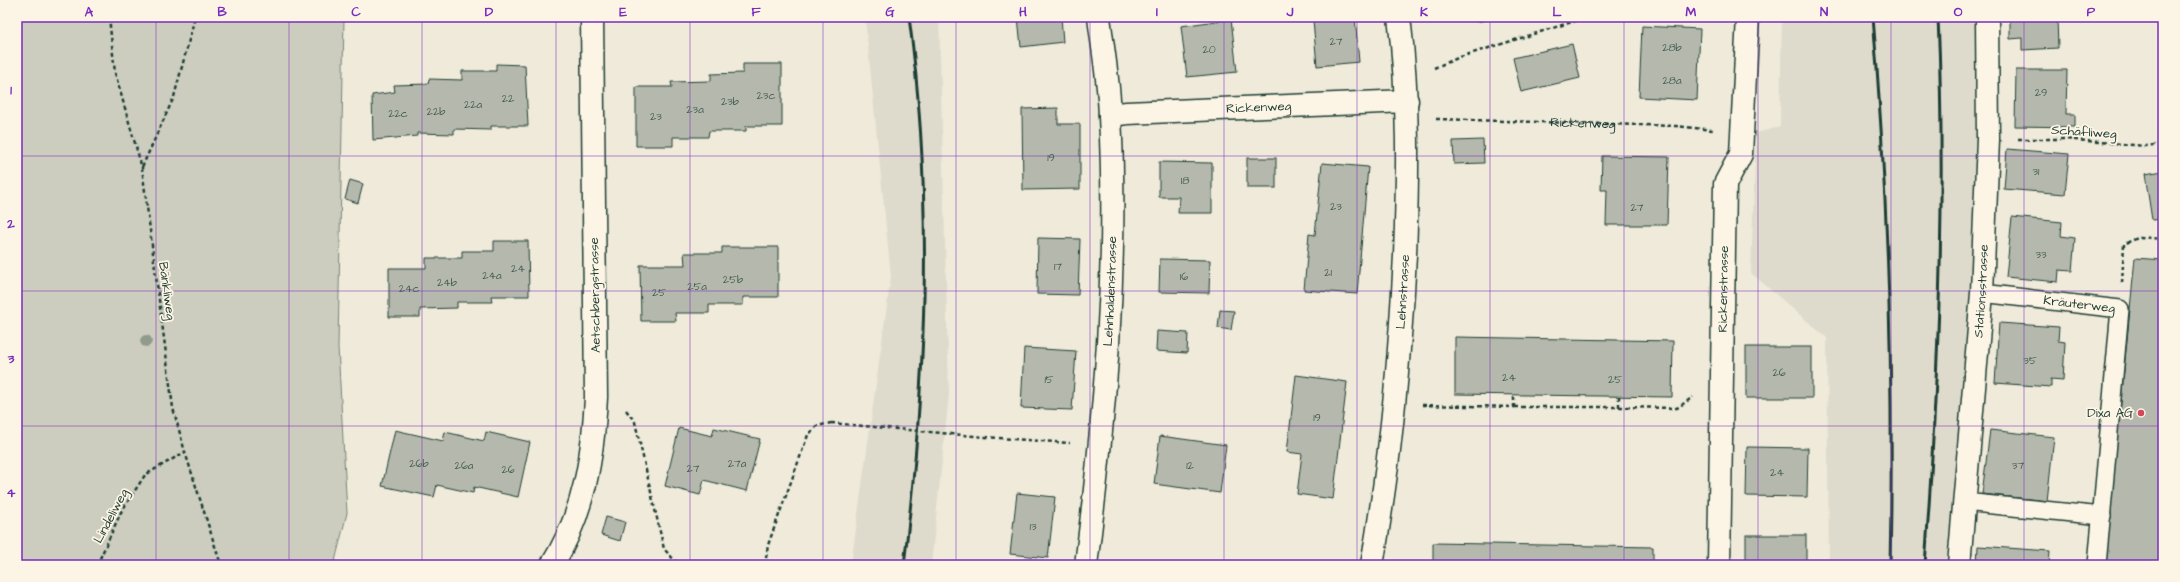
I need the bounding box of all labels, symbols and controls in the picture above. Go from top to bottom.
text: A [85,3,94,21]
text: B [217,3,227,21]
text: C [351,3,361,21]
text: D [485,3,494,21]
text: E [619,3,627,21]
text: F [751,3,761,21]
text: G [885,3,895,21]
text: H [1019,3,1027,21]
text: I [1156,3,1158,21]
text: J [1286,3,1294,21]
text: K [1420,3,1428,21]
text: L [1552,3,1562,21]
text: M [1686,3,1697,21]
text: N [1820,3,1828,21]
text: O [1954,3,1963,21]
text: P [2087,3,2096,21]
house number: 27 [1329,34,1343,49]
house number: 28b [1662,40,1682,55]
house number: 20 [1202,42,1216,57]
house number: 28a [1662,73,1682,88]
text: 1 [10,81,12,99]
house number: 29 [2035,85,2047,100]
house number: 23c [757,88,775,103]
house number: 22 [502,91,515,106]
house number: 23b [721,94,739,109]
house number: 22a [464,97,482,112]
street label: Rickenweg [1226,97,1292,118]
house number: 23a [686,102,704,117]
house number: 22b [427,104,445,119]
house number: 22c [388,106,408,121]
house number: 23 [650,109,662,124]
street label: Rickenweg [1550,113,1616,134]
street label: Schäfliweg [2051,121,2118,144]
house number: 19 [1047,150,1055,165]
house number: 31 [2032,164,2040,179]
house number: 18 [1181,173,1189,188]
house number: 23 [1330,199,1342,214]
house number: 27 [1630,200,1644,215]
text: 2 [6,215,15,233]
street label: Lehnhaldenstrasse [1099,236,1121,347]
street label: Aetschbergstrasse [585,237,606,353]
street label: Stationsstrasse [1969,244,1993,338]
street label: Rickenstrasse [1714,246,1733,333]
house number: 33 [2035,247,2047,262]
street label: Lehnstrasse [1392,254,1414,330]
house number: 17 [1054,259,1062,274]
street label: Bänkliweg [153,261,180,322]
house number: 24 [511,261,525,276]
house number: 21 [1324,265,1332,280]
house number: 24a [482,268,502,283]
house number: 16 [1180,269,1188,284]
house number: 25b [723,272,743,287]
house number: 24b [437,275,457,290]
house number: 25a [687,279,707,294]
house number: 24c [399,281,419,296]
house number: 25 [652,285,666,300]
street label: Kräuterweg [2043,291,2116,318]
text: 3 [7,350,15,368]
house number: 35 [2023,353,2037,368]
house number: 26 [1772,365,1786,380]
house number: 24 [1502,370,1516,385]
house number: 15 [1044,372,1054,387]
house number: 25 [1608,372,1622,387]
place label: Dixa AG [2087,404,2133,422]
marker: Dixa AG [2136,408,2146,418]
house number: 19 [1313,410,1321,425]
house number: 26b [409,456,429,471]
house number: 27a [728,456,747,471]
house number: 26a [455,458,474,473]
house number: 12 [1186,458,1195,473]
house number: 37 [2012,458,2024,473]
house number: 27 [686,461,700,476]
house number: 26 [501,462,515,477]
house number: 24 [1770,465,1784,480]
text: 4 [7,484,16,502]
street label: Lindeliweg [89,485,134,547]
house number: 13 [1029,519,1037,534]

